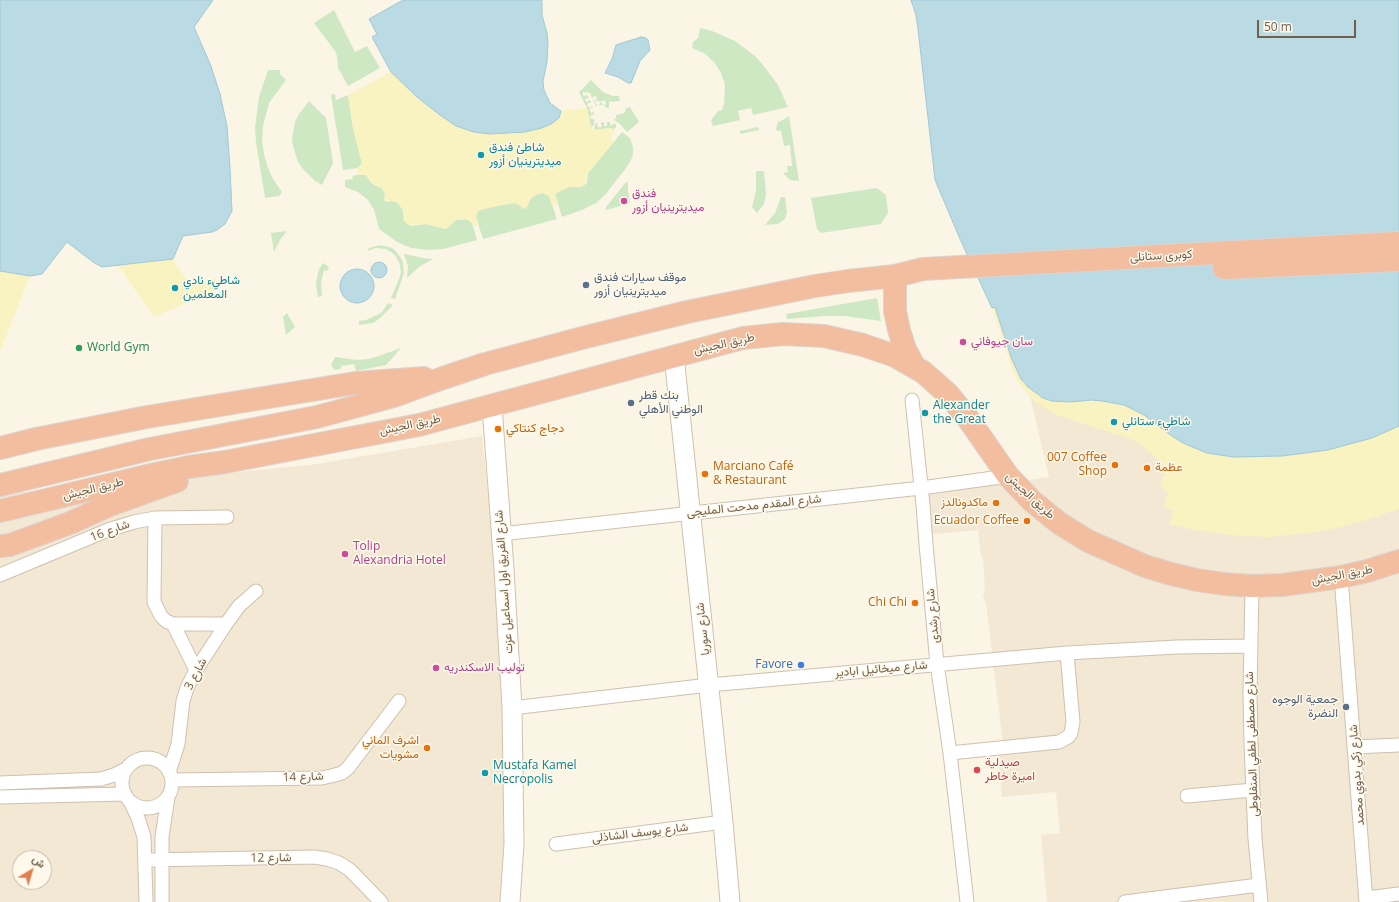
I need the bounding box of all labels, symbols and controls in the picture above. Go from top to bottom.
scale bar [1259,12,1358,38]
text: 50 m [1264,18,1292,35]
place label: شاطئ فندق ميديترينيان أزور [489,141,561,169]
marker: شاطئ فندق ميديترينيان أزور [476,150,486,160]
place label: فندق ميديترينيان أزور [632,187,704,215]
marker: فندق ميديترينيان أزور [619,196,629,206]
street label: كوبرى ستانلى [1129,247,1193,265]
place label: موقف سيارات فندق ميديترينيان أزور [594,271,686,299]
place label: شاطيء نادي المعلمين [183,274,240,302]
marker: موقف سيارات فندق ميديترينيان أزور [581,280,591,290]
marker: شاطيء نادي المعلمين [170,283,180,293]
street label: طريق الجيش [692,330,756,358]
place label: سان جيوفاني [971,335,1033,349]
marker: سان جيوفاني [958,337,968,347]
place label: World Gym [87,341,150,355]
marker: World Gym [74,343,84,353]
place label: بنك قطر الوطني الأهلي [639,389,703,417]
marker: بنك قطر الوطني الأهلي [626,398,636,408]
place label: Alexander the Great [933,399,990,427]
marker: Alexander the Great [920,408,930,418]
street label: طريق الجيش [378,411,442,439]
place label: شاطيء ستانلي [1122,415,1190,429]
marker: شاطيء ستانلي [1109,417,1119,427]
place label: دجاج كنتاكي [506,422,564,436]
marker: دجاج كنتاكي [493,424,503,434]
place label: 007 Coffee Shop [1047,451,1107,479]
place label: Marciano Café & Restaurant [713,460,794,488]
marker: 007 Coffee Shop [1110,460,1120,470]
place label: عظمة [1155,461,1182,475]
marker: عظمة [1142,463,1152,473]
marker: Marciano Café & Restaurant [700,469,710,479]
street label: طريق الجيش [1002,470,1058,522]
street label: طريق الجيش [61,474,125,504]
street label: شارع المقدم مدحت المليجى [686,492,822,520]
place label: ماكدونالدز [941,496,988,510]
marker: ماكدونالدز [991,498,1001,508]
street label: شارع الفريق اول اسماعيل عزت [492,510,516,654]
place label: Ecuador Coffee [934,514,1019,528]
marker: Ecuador Coffee [1022,516,1032,526]
street label: شارع 16 [88,517,132,545]
place label: Tolip Alexandria Hotel [353,540,446,568]
marker: Tolip Alexandria Hotel [340,549,350,559]
street label: طريق الجيش [1310,562,1374,588]
street label: شارع رشدى [923,588,943,644]
place label: Chi Chi [868,596,907,610]
marker: Chi Chi [910,598,920,608]
street label: شارع سوريا [693,602,713,656]
street label: شارع 3 [182,656,210,692]
place label: Favore [755,658,793,672]
street label: شارع ميخائيل ابادير [834,658,928,680]
marker: Favore [796,660,806,670]
place label: توليب الاسكندريه [444,661,525,675]
marker: توليب الاسكندريه [431,663,441,673]
street label: شارع مصطفى لطفي المنفلوطى [1242,671,1262,817]
place label: جمعية الوجوه النضرة [1272,693,1338,721]
marker: جمعية الوجوه النضرة [1341,702,1351,712]
street label: شارع زكي بدوي محمد [1346,724,1368,826]
place label: اشرف الماني مشويات [362,734,419,762]
marker: اشرف الماني مشويات [422,743,432,753]
place label: صيدلية اميرة خاطر [985,756,1035,784]
place label: Mustafa Kamel Necropolis [493,759,577,787]
marker: صيدلية اميرة خاطر [972,765,982,775]
marker: Mustafa Kamel Necropolis [480,768,490,778]
street label: شارع 14 [282,769,324,785]
street label: شارع يوسف الشاذلى [591,820,689,846]
north arrow [12,850,52,890]
street label: شارع 12 [250,850,292,866]
text: ش [29,851,49,871]

